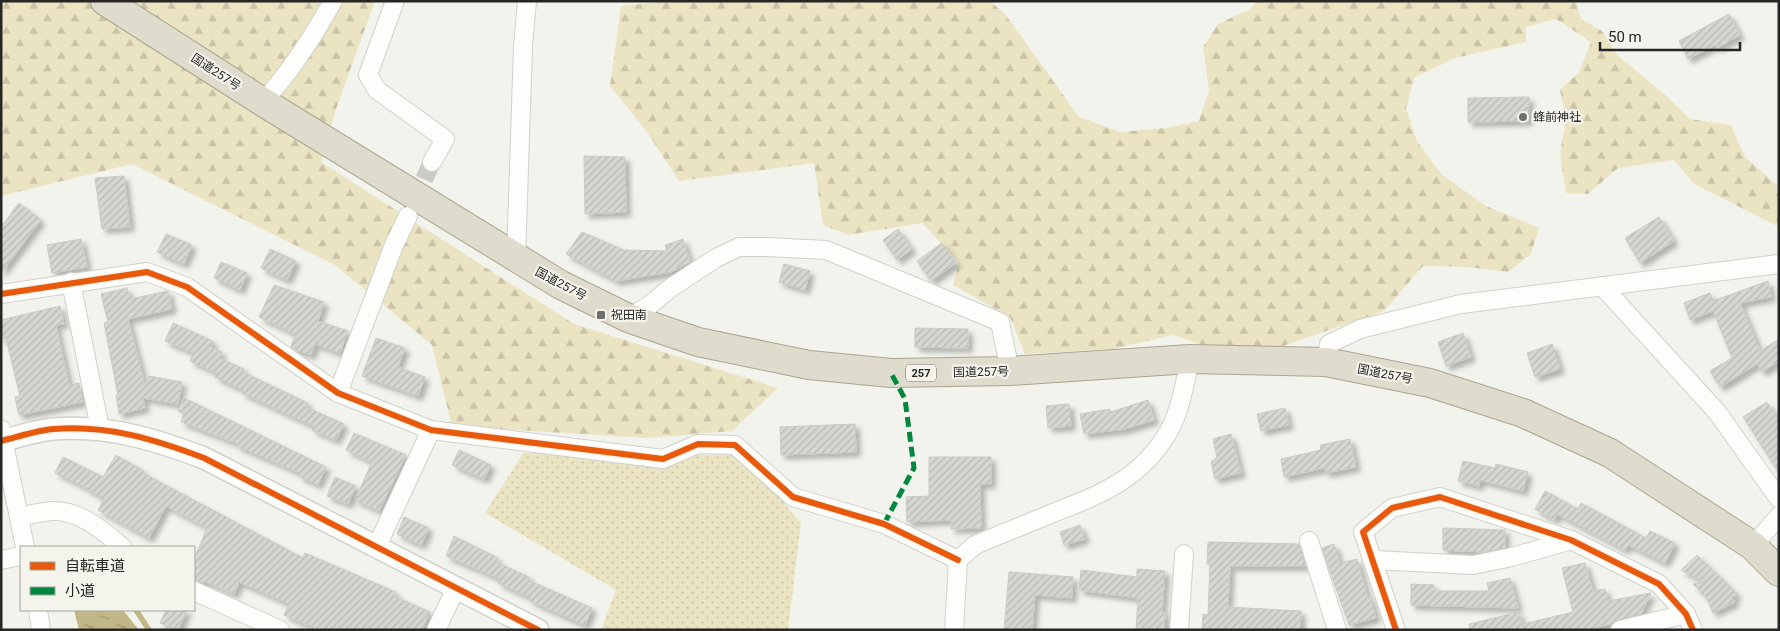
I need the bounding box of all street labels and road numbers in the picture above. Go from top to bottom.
street label: 国道257号 [189,51,243,93]
street label: 国道257号 [533,265,589,303]
street label: 国道257号 [1356,362,1414,386]
road number: 257 [906,364,936,382]
street label: 国道257号 [953,365,1009,379]

